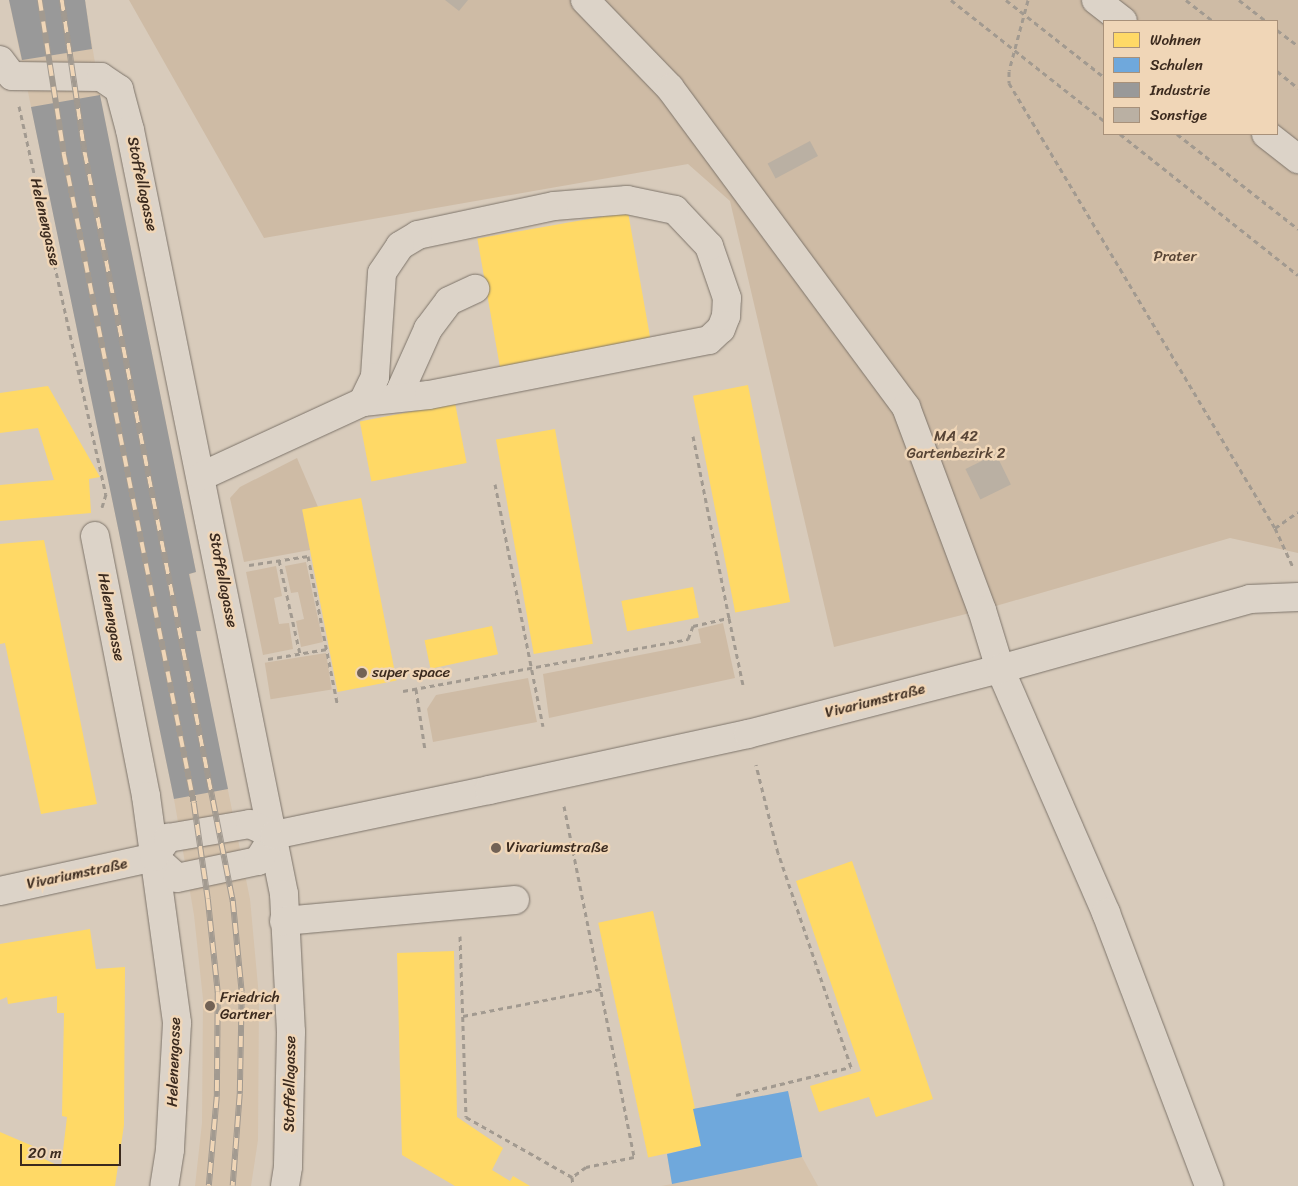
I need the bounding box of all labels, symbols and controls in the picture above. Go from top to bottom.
legend [1103,20,1278,135]
text: Wohnen [1150,27,1201,53]
text: Schulen [1150,52,1203,78]
text: Industrie [1150,77,1210,103]
text: Sonstige [1150,102,1207,128]
street label: Stoffellagasse [123,135,161,233]
street label: Helenengasse [26,176,64,268]
park label: Prater [1153,248,1197,266]
park label: MA 42 Gartenbezirk 2 [907,427,1005,462]
street label: Stoffellagasse [205,531,241,629]
street label: Helenengasse [94,571,128,663]
place label: super space [372,664,450,682]
marker: super space [356,667,368,679]
street label: Vivariumstraße [823,680,927,722]
place label: Vivariumstraße [506,839,608,857]
marker: Vivariumstraße [490,842,502,854]
street label: Vivariumstraße [25,855,129,893]
place label: Friedrich Gartner [220,988,280,1023]
marker: Friedrich Gartner [204,1000,216,1012]
street label: Helenengasse [163,1017,185,1107]
street label: Stoffellagasse [280,1036,300,1132]
scale bar [22,1134,124,1166]
text: 20 m [28,1140,62,1166]

